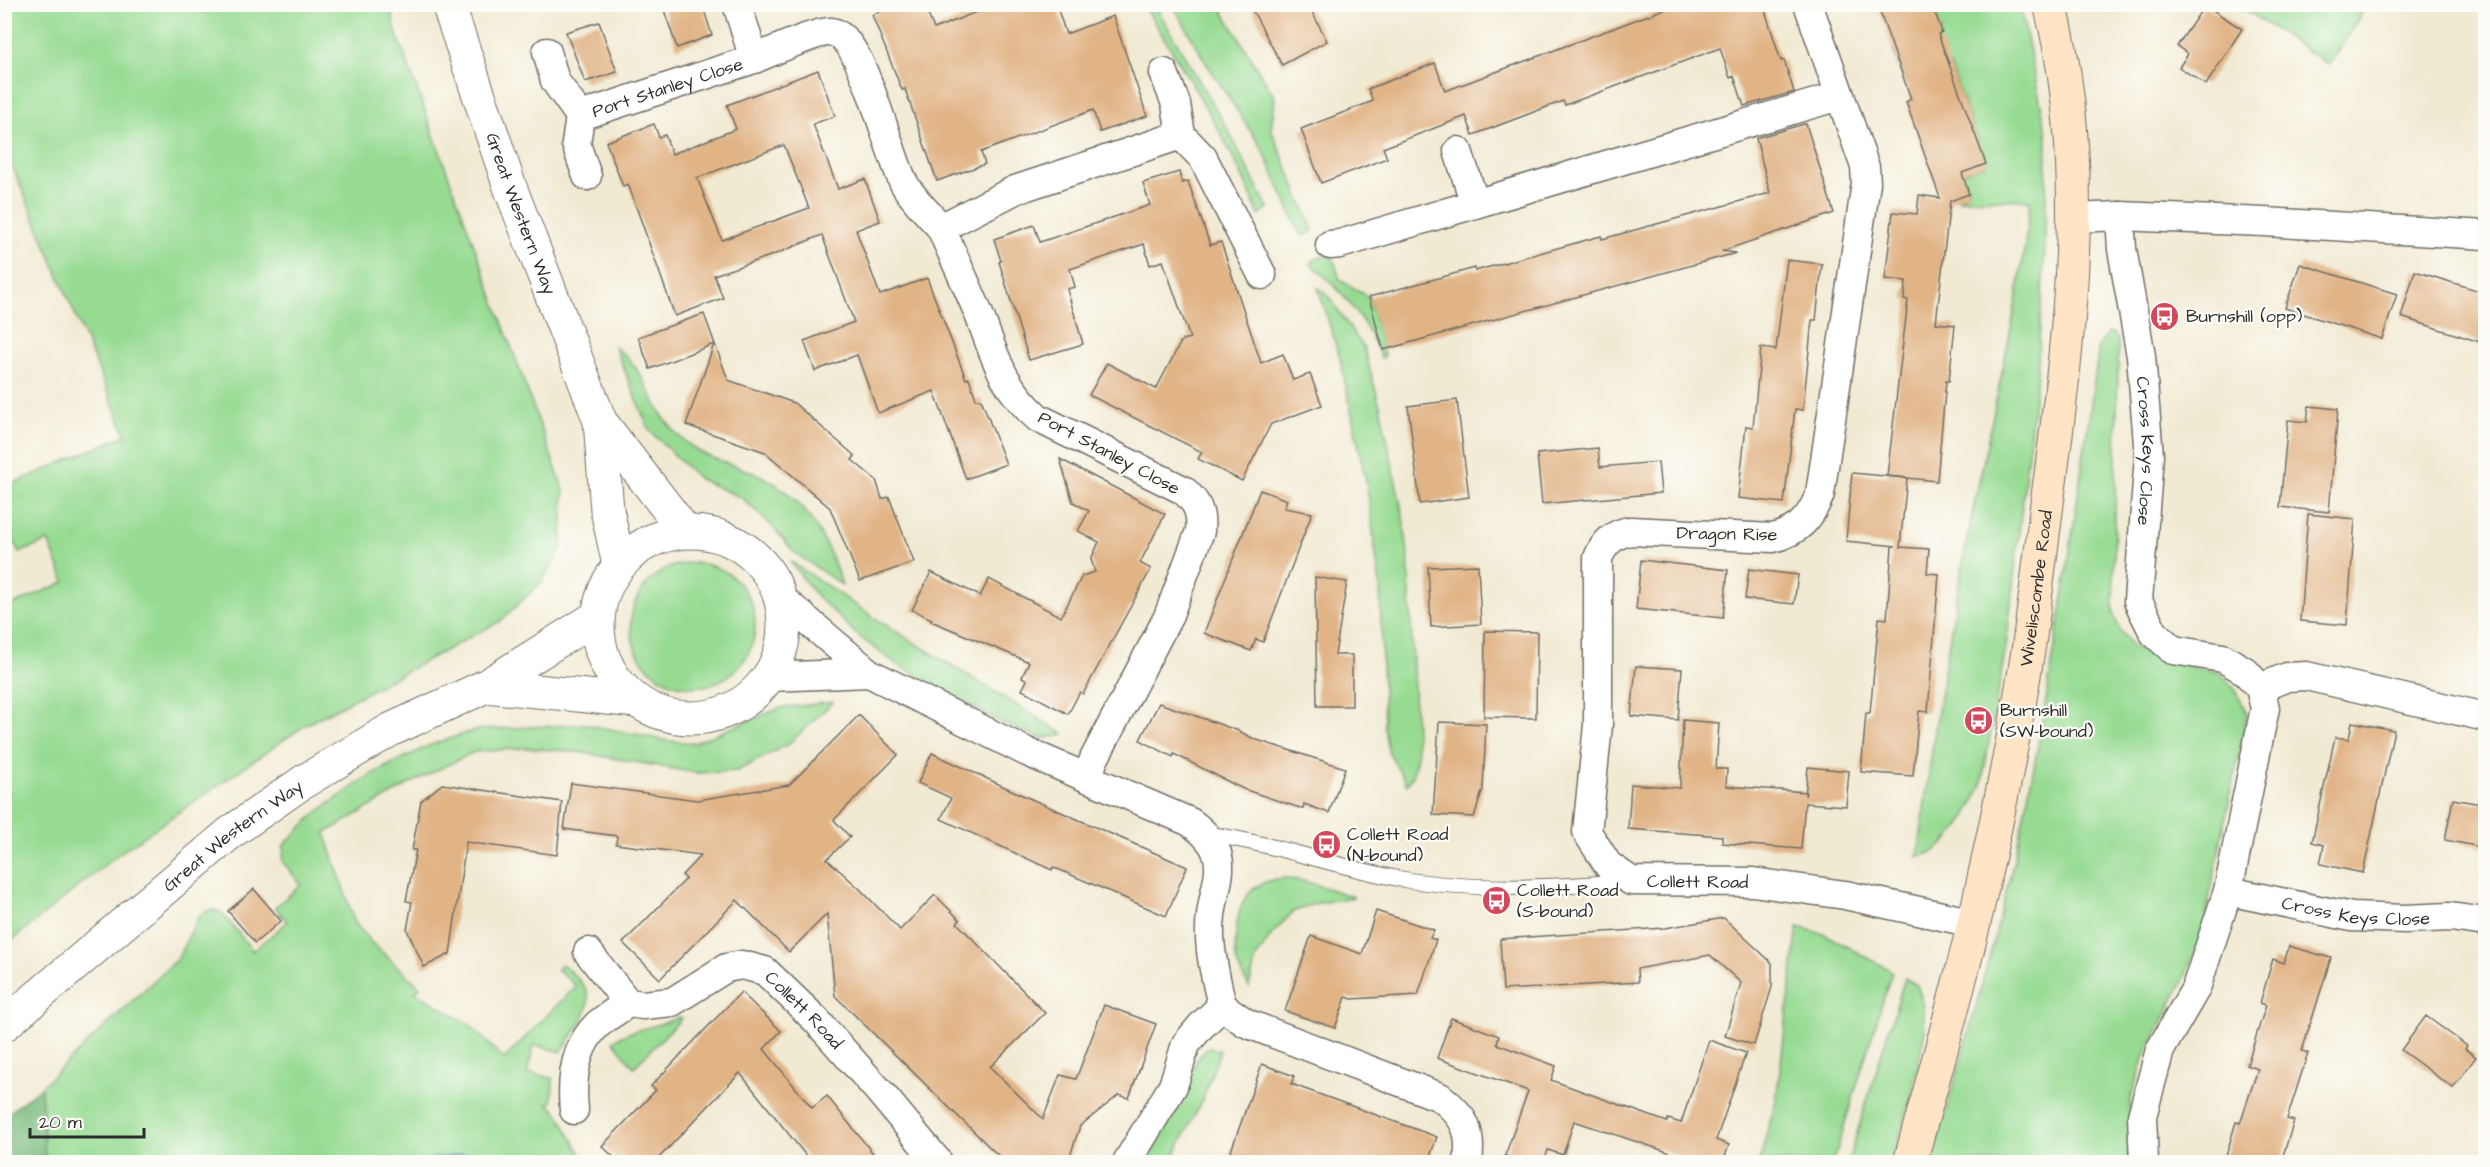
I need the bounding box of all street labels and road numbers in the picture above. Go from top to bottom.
street label: Port Stanley Close [589,51,746,124]
street label: Great Western Way [480,129,563,298]
street label: Cross Keys Close [2130,375,2162,527]
street label: Port Stanley Close [1033,405,1184,502]
street label: Wiveliscombe Road [2013,509,2059,668]
street label: Dragon Rise [1676,521,1778,548]
street label: Great Western Way [157,774,308,898]
street label: Collett Road [1647,869,1748,894]
street label: Cross Keys Close [2280,890,2431,932]
street label: Collett Road [759,965,849,1055]

